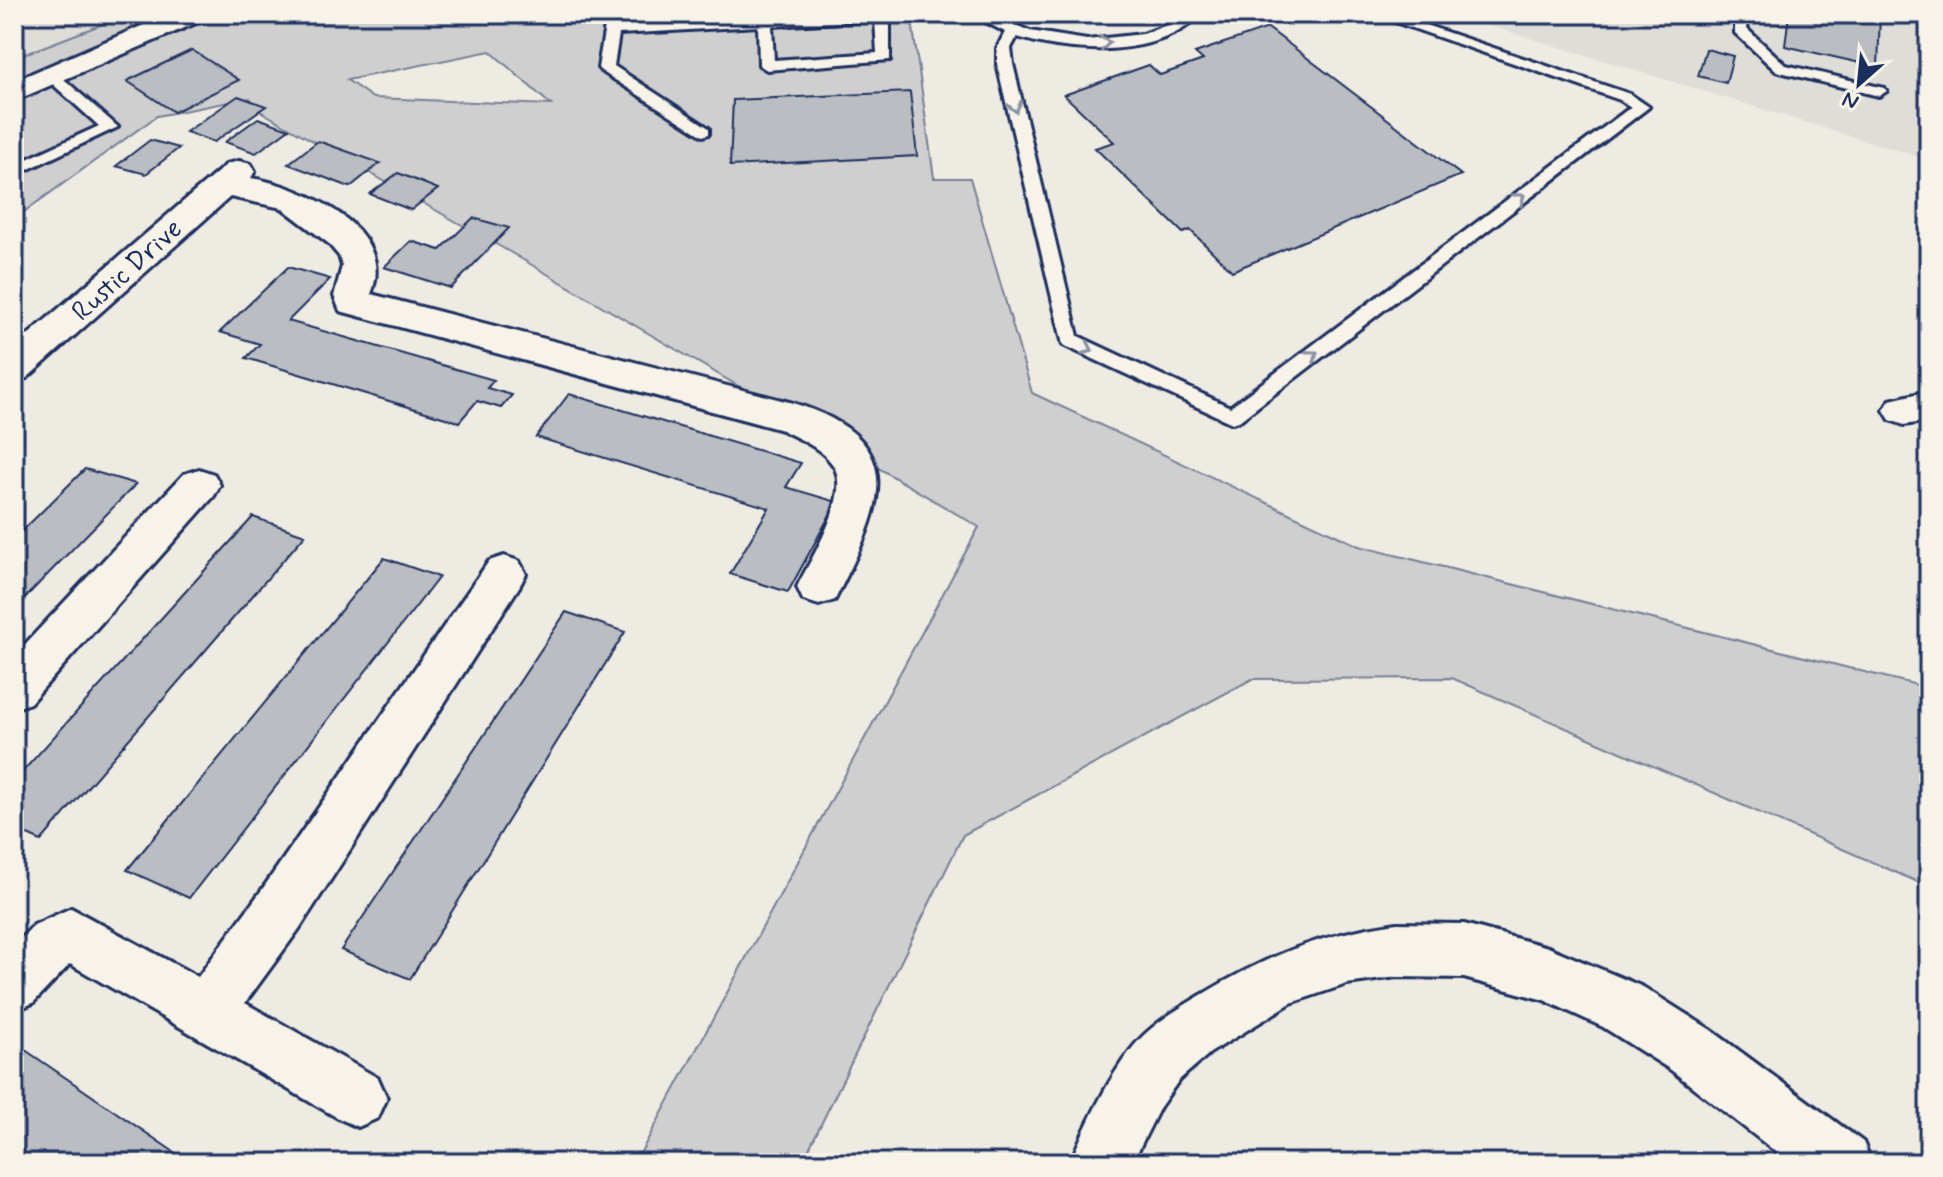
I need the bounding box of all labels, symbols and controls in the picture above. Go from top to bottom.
one-way arrow [1098,35,1112,52]
north arrow [1819,44,1899,124]
text: N [1838,84,1864,116]
one-way arrow [1006,99,1023,113]
one-way arrow [1512,193,1526,208]
street label: Rustic Drive [64,211,191,330]
one-way arrow [1080,339,1094,355]
one-way arrow [1304,350,1319,364]

